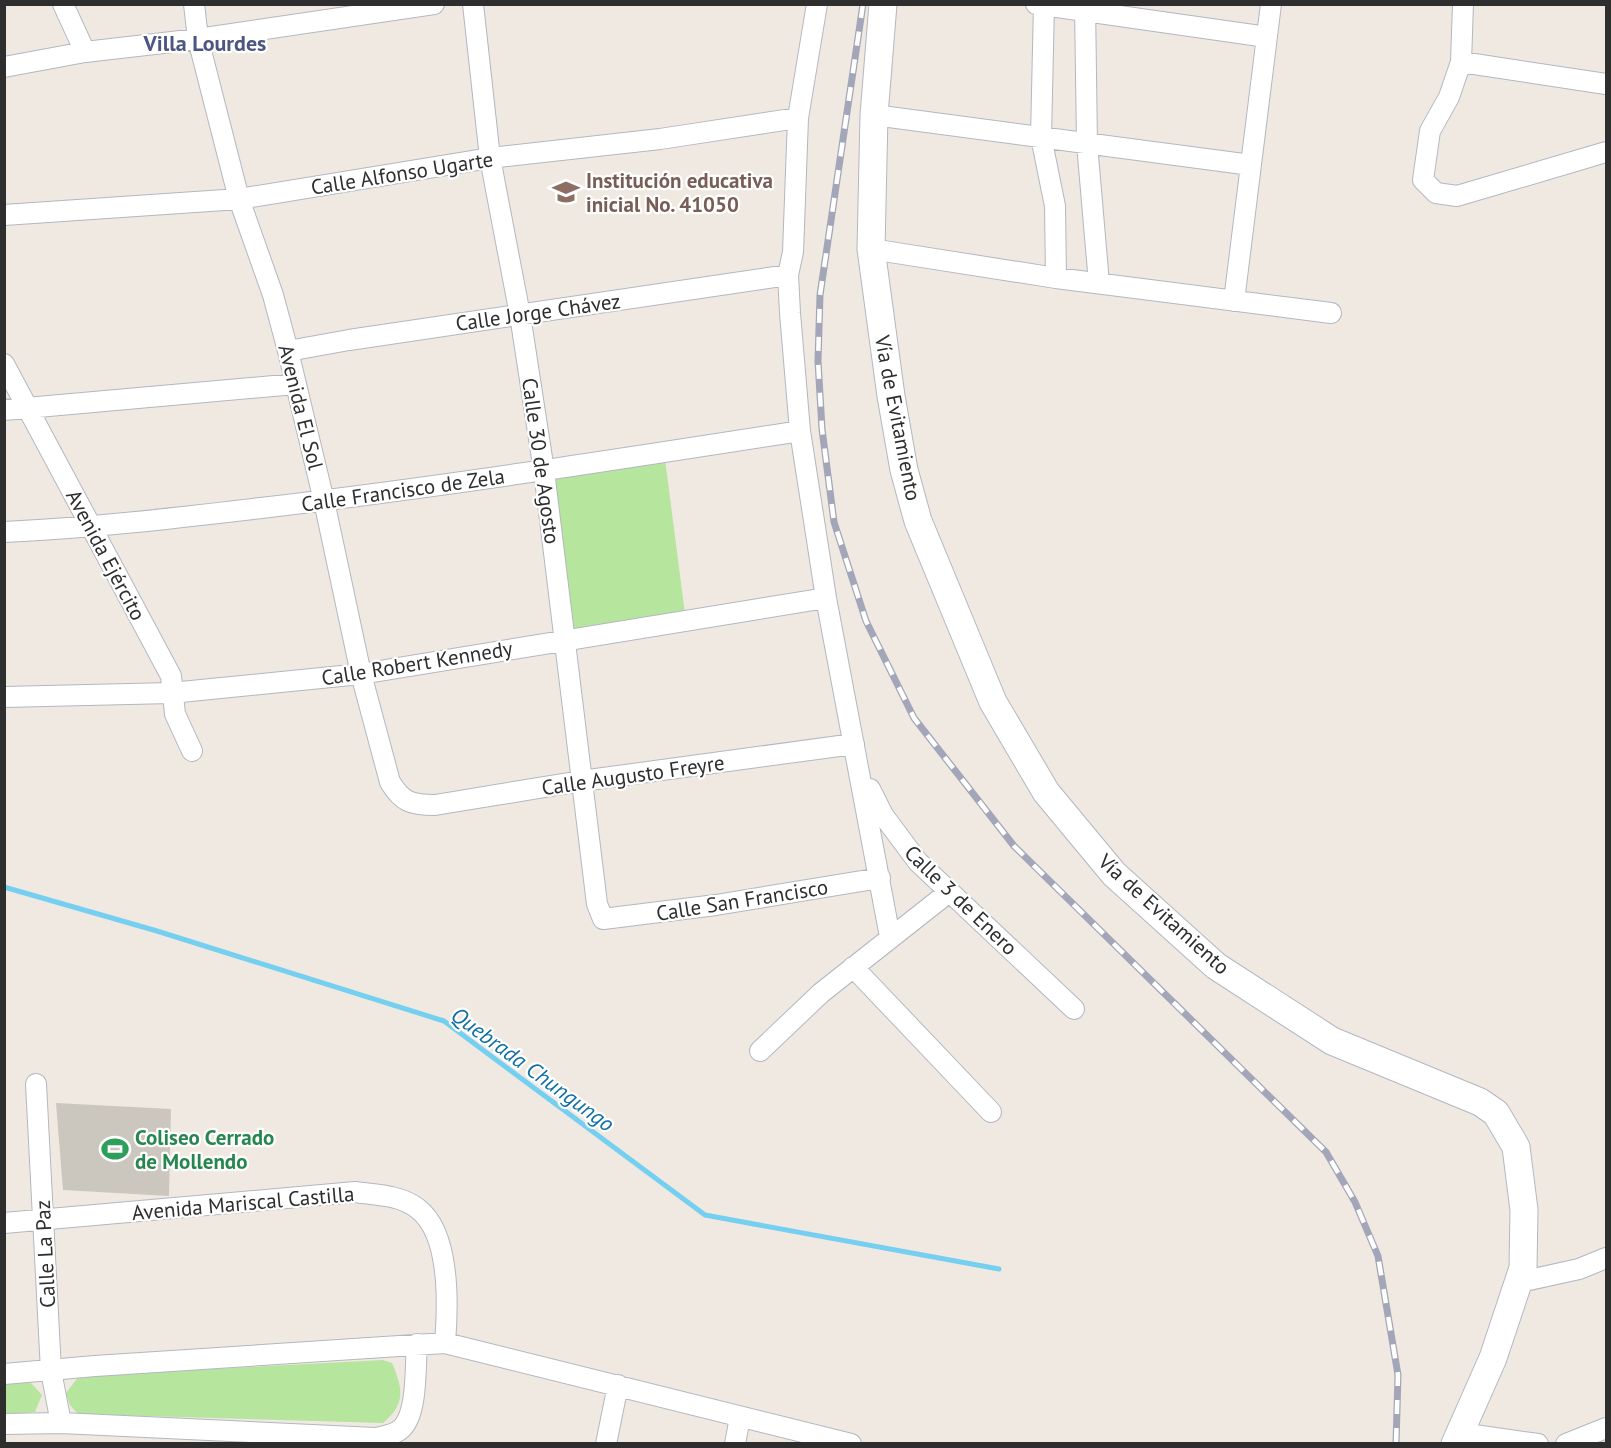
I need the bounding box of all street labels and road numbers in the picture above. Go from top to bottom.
street label: Calle Alfonso Ugarte [309,145,495,201]
street label: Calle Jorge Chávez [454,287,622,337]
street label: Vía de Evitamiento [869,332,927,503]
street label: Avenida El Sol [272,342,330,472]
street label: Calle 30 de Agosto [516,376,566,546]
street label: Calle Francisco de Zela [300,462,506,518]
street label: Avenida Ejército [60,485,152,625]
street label: Calle Robert Kennedy [320,635,515,691]
street label: Calle Augusto Freyre [540,749,726,801]
street label: Calle 3 de Enero [899,839,1023,961]
street label: Vía de Evitamiento [1092,847,1235,980]
street label: Calle San Francisco [654,873,830,927]
street label: Avenida Mariscal Castilla [131,1180,355,1226]
street label: Calle La Paz [29,1199,61,1309]

